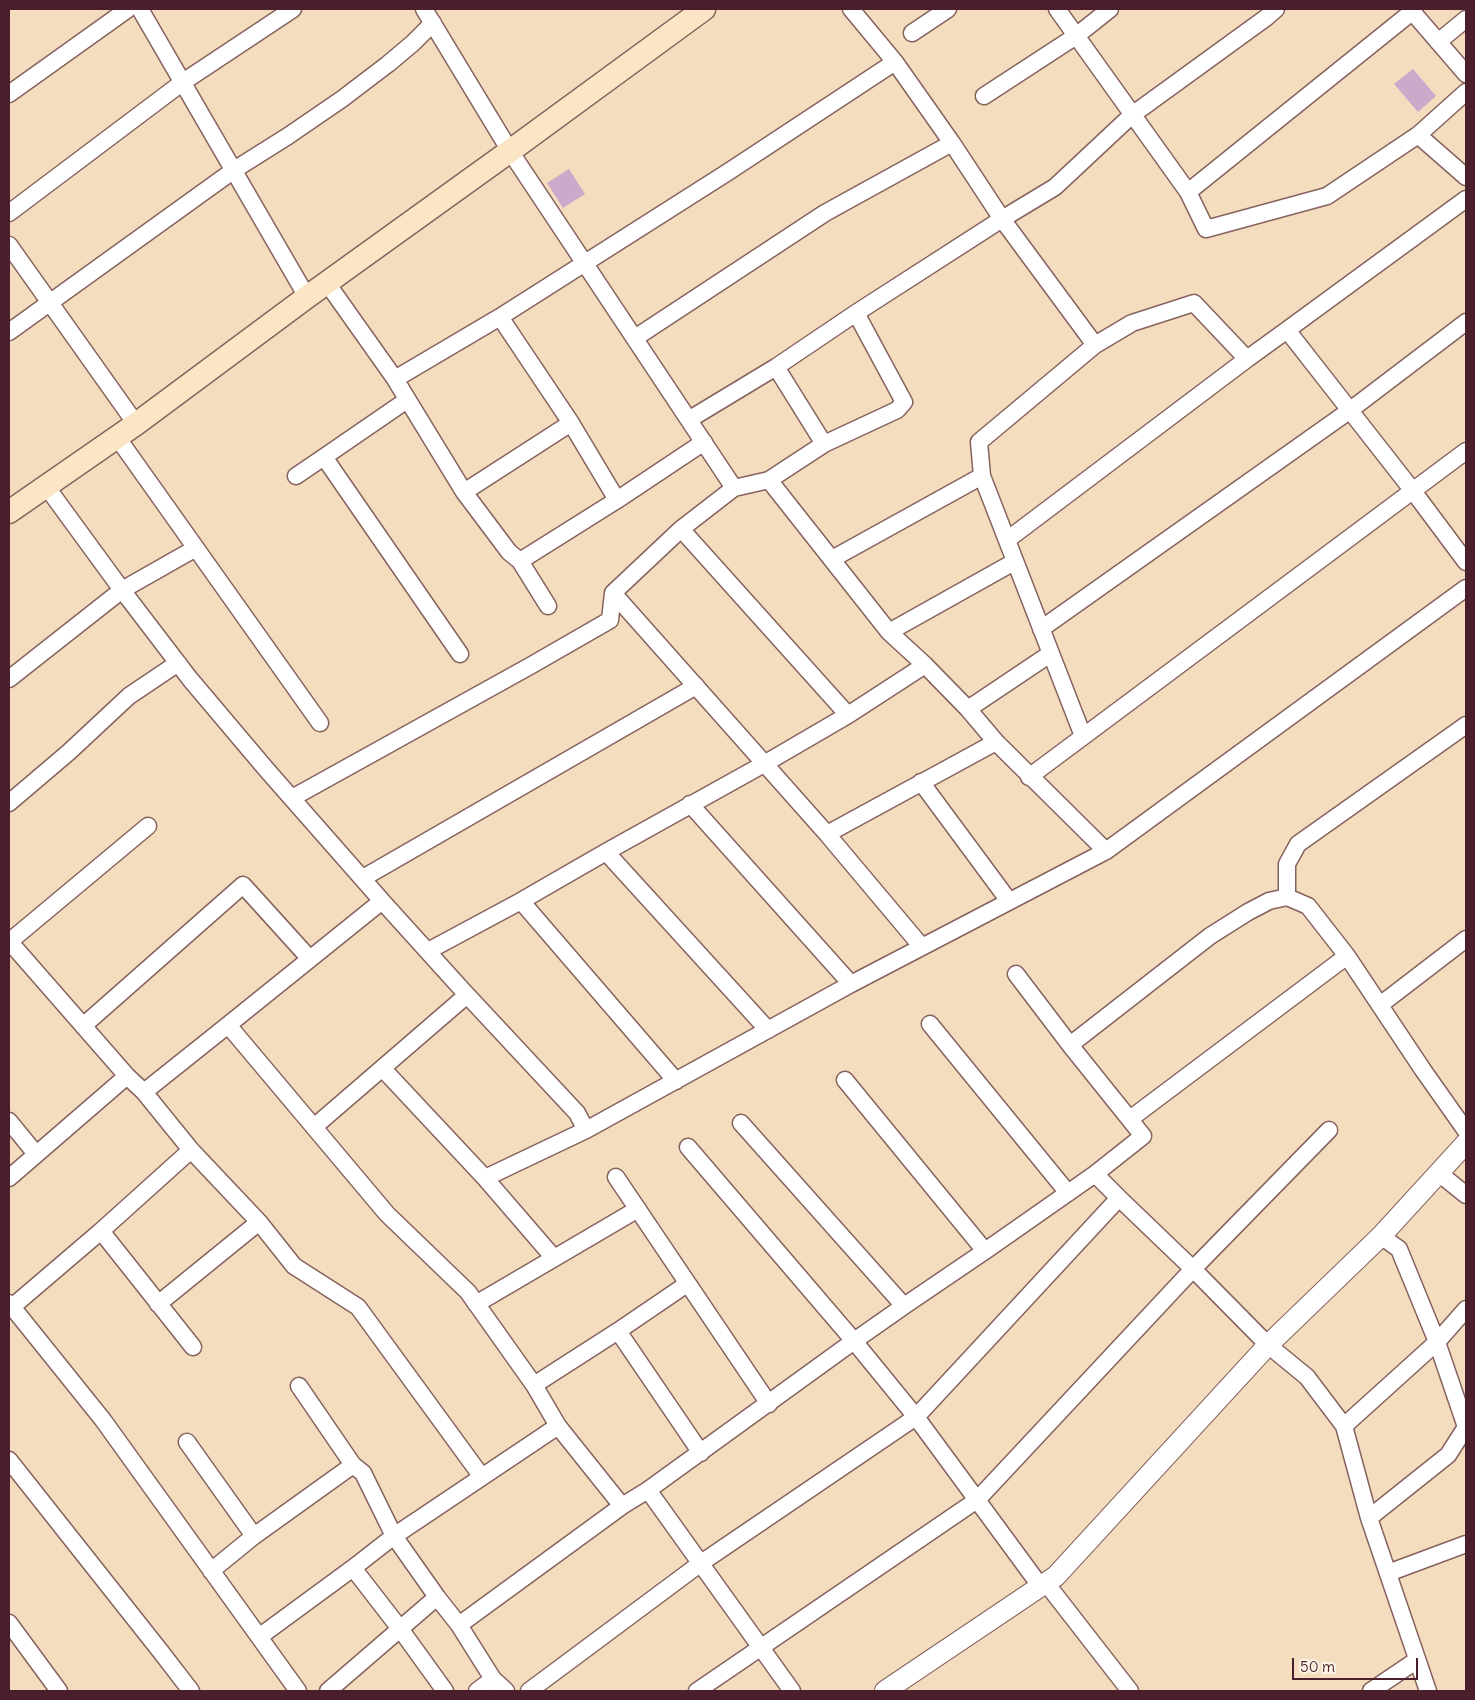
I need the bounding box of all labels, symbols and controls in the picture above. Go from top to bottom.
scale bar [1295,1648,1421,1680]
text: 50 m [1300,1657,1335,1676]

